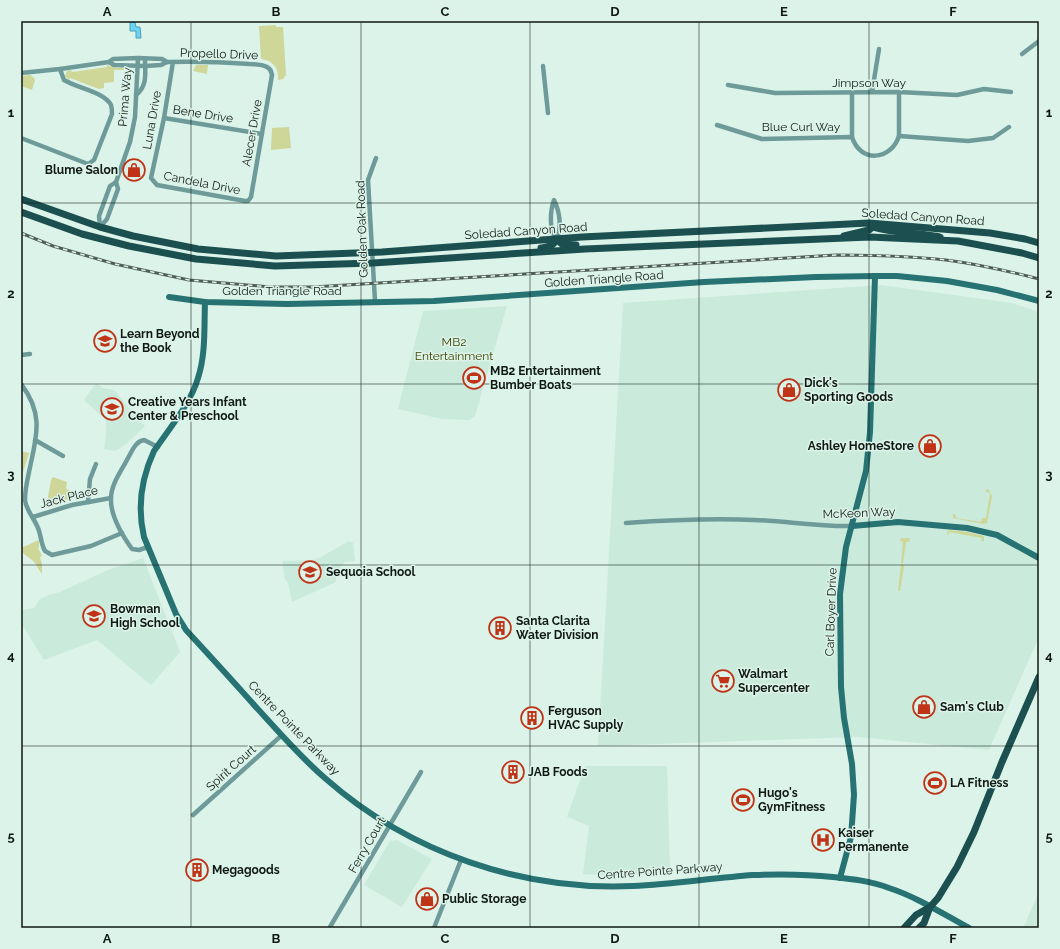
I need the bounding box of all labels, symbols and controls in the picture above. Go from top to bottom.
text: A [103,4,112,19]
text: B [272,4,281,19]
text: C [441,4,450,19]
text: D [610,4,620,19]
text: E [780,4,788,19]
text: F [949,4,957,19]
street label: Propello Drive [180,46,258,62]
street label: Prima Way [115,66,135,127]
street label: Jimpson Way [832,76,907,90]
street label: Luna Drive [140,90,164,150]
street label: Alecer Drive [239,98,265,168]
street label: Bene Drive [172,102,234,126]
text: 1 [8,105,15,120]
text: 1 [1046,105,1053,120]
street label: Blue Curl Way [762,120,841,134]
shop icon: Blume Salon [121,157,147,183]
place label: Blume Salon [45,163,118,177]
street label: Candela Drive [162,169,242,197]
street label: Golden Oak Road [353,180,371,278]
street label: Soledad Canyon Road [861,206,985,228]
street label: Soledad Canyon Road [464,220,588,242]
street label: Golden Triangle Road [544,268,664,290]
street label: Golden Triangle Road [222,284,342,298]
text: 2 [7,286,15,301]
text: 2 [1045,286,1053,301]
place label: Learn Beyond the Book [120,327,200,355]
school or university icon: Learn Beyond the Book [92,328,118,354]
park label: MB2 Entertainment [415,335,493,363]
place label: MB2 Entertainment Bumber Boats [490,364,601,392]
sports icon: MB2 Entertainment Bumber Boats [461,365,487,391]
place label: Dick's Sporting Goods [804,376,893,404]
shop icon: Dick's Sporting Goods [776,377,802,403]
place label: Creative Years Infant Center & Preschool [128,395,247,423]
school or university icon: Creative Years Infant Center & Preschool [99,396,125,422]
shop icon: Ashley HomeStore [917,433,943,459]
place label: Ashley HomeStore [808,439,914,453]
text: 3 [7,467,15,482]
text: 3 [1045,467,1053,482]
street label: Jack Place [39,483,99,511]
street label: McKeon Way [822,505,896,521]
school or university icon: Sequoia School [297,559,323,585]
place label: Sequoia School [326,565,416,579]
street label: Carl Boyer Drive [822,567,840,657]
place label: Bowman High School [110,602,180,630]
school or university icon: Bowman High School [81,603,107,629]
place label: Santa Clarita Water Division [516,614,599,642]
building icon: Santa Clarita Water Division [487,615,513,641]
text: 4 [7,648,15,663]
text: 4 [1045,648,1053,663]
place label: Walmart Supercenter [738,667,810,695]
supermarket icon: Walmart Supercenter [710,668,736,694]
street label: Centre Pointe Parkway [245,678,343,778]
shop icon: Sam's Club [911,694,937,720]
place label: Sam's Club [940,700,1004,714]
place label: Ferguson HVAC Supply [548,704,624,732]
building icon: Ferguson HVAC Supply [519,705,545,731]
street label: Spirit Court [203,742,259,794]
building icon: JAB Foods [500,759,526,785]
place label: JAB Foods [528,765,588,779]
sports icon: LA Fitness [922,770,948,796]
place label: LA Fitness [950,776,1009,790]
place label: Hugo's GymFitness [758,786,825,814]
sports icon: Hugo's GymFitness [730,787,756,813]
street label: Ferry Court [345,815,389,875]
place label: Kaiser Permanente [838,826,909,854]
hospital icon: Kaiser Permanente [810,827,836,853]
text: 5 [7,829,15,844]
text: 5 [1045,829,1053,844]
building icon: Megagoods [184,857,210,883]
street label: Centre Pointe Parkway [597,860,724,882]
place label: Megagoods [212,863,280,877]
shop icon: Public Storage [414,886,440,912]
place label: Public Storage [442,892,526,906]
text: A [103,931,112,946]
text: B [272,931,281,946]
text: C [441,931,450,946]
text: D [610,931,620,946]
text: E [780,931,788,946]
text: F [949,931,957,946]

